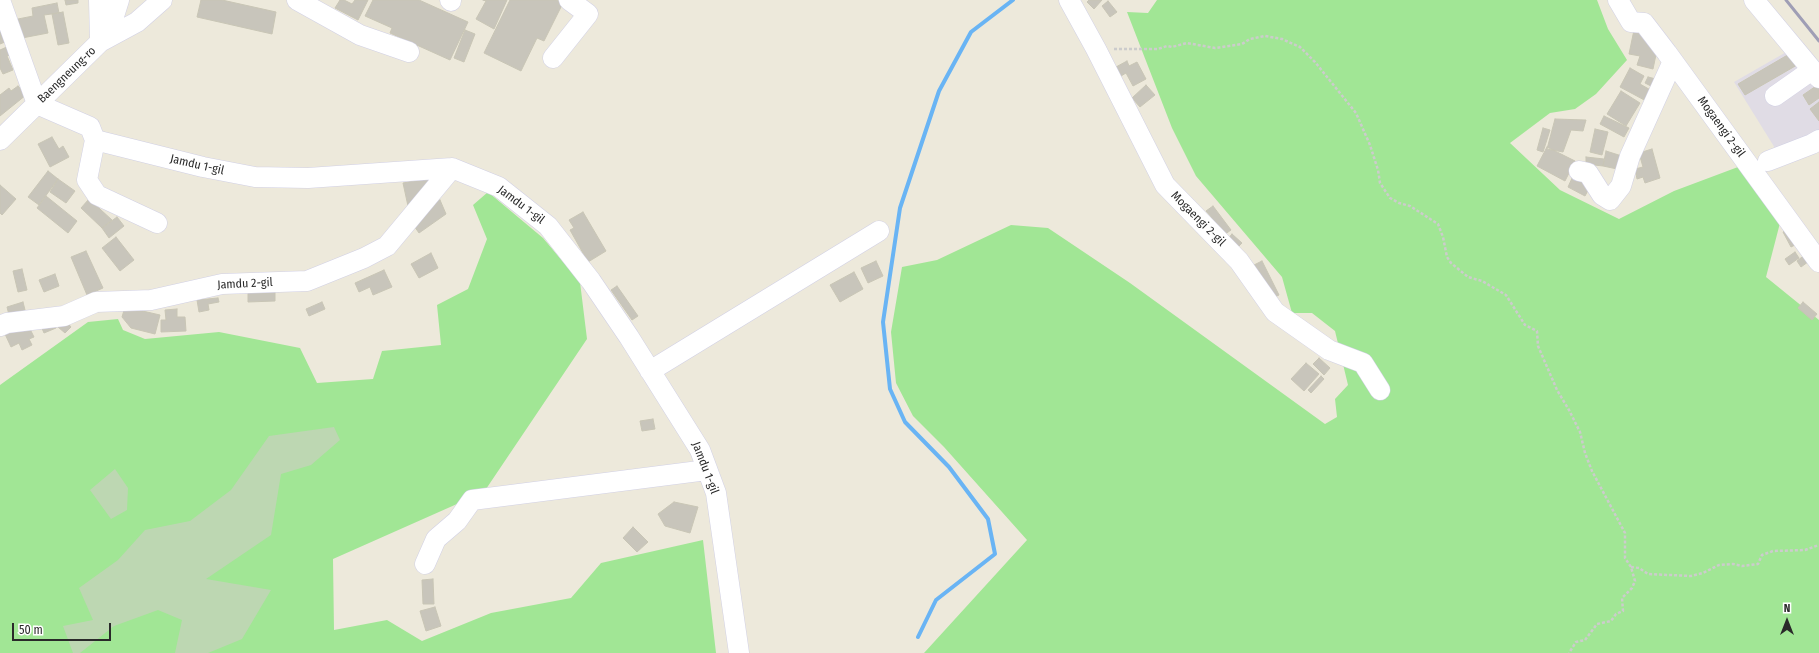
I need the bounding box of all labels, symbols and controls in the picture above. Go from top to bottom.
street label: Baengneung-ro [35,44,99,106]
street label: Mogaengi 2-gil [1694,94,1748,160]
street label: Jamdu 1-gil [169,152,225,178]
street label: Jamdu 1-gil [495,183,547,227]
street label: Mogaengi 2-gil [1168,189,1228,249]
street label: Jamdu 2-gil [217,275,273,293]
street label: Jamdu 1-gil [688,440,722,496]
north arrow [1767,601,1807,641]
text: N [1784,602,1790,615]
scale bar [14,615,113,641]
text: 50 m [19,623,43,637]

